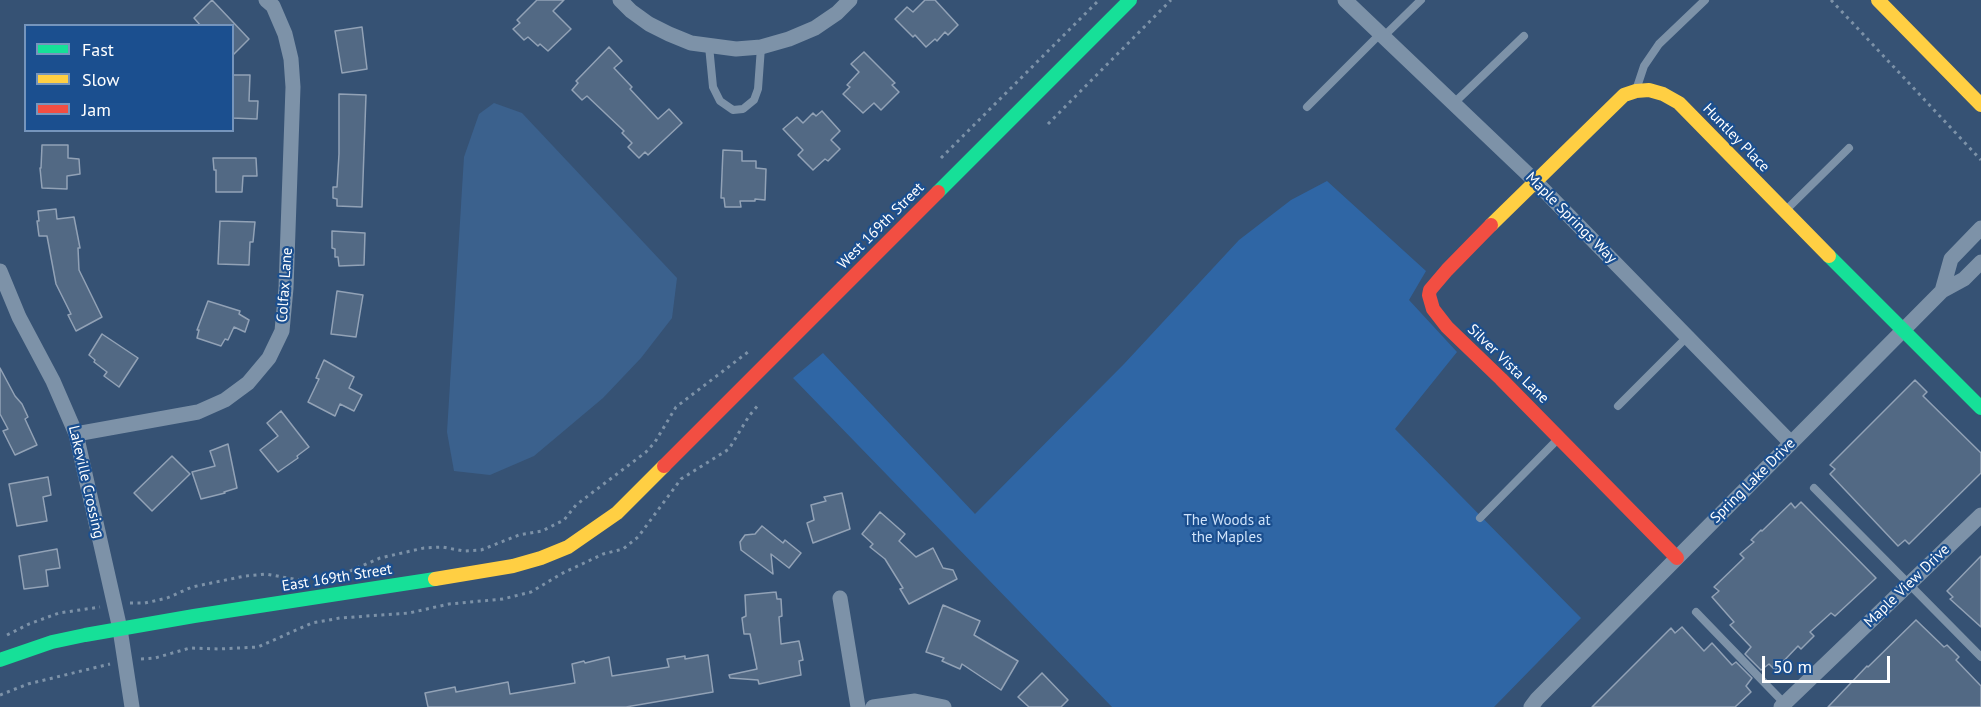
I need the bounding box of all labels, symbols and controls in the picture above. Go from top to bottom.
legend [24,24,234,132]
text: Fast [82,38,114,61]
text: Slow [82,68,120,91]
text: Jam [82,98,111,121]
street label: Huntley Place [1699,100,1773,176]
street label: Maple Springs Way [1522,169,1620,267]
street label: West 169th Street [834,179,928,273]
street label: Colfax Lane [273,247,297,323]
street label: Silver Vista Lane [1464,321,1552,407]
street label: Lakeville Crossing [64,424,108,540]
street label: Spring Lake Drive [1707,435,1799,527]
park label: The Woods at the Maples [1184,512,1270,547]
street label: Maple View Drive [1860,541,1954,631]
street label: East 169th Street [281,560,393,596]
scale bar [1765,644,1892,682]
text: 50 m [1773,655,1812,678]

